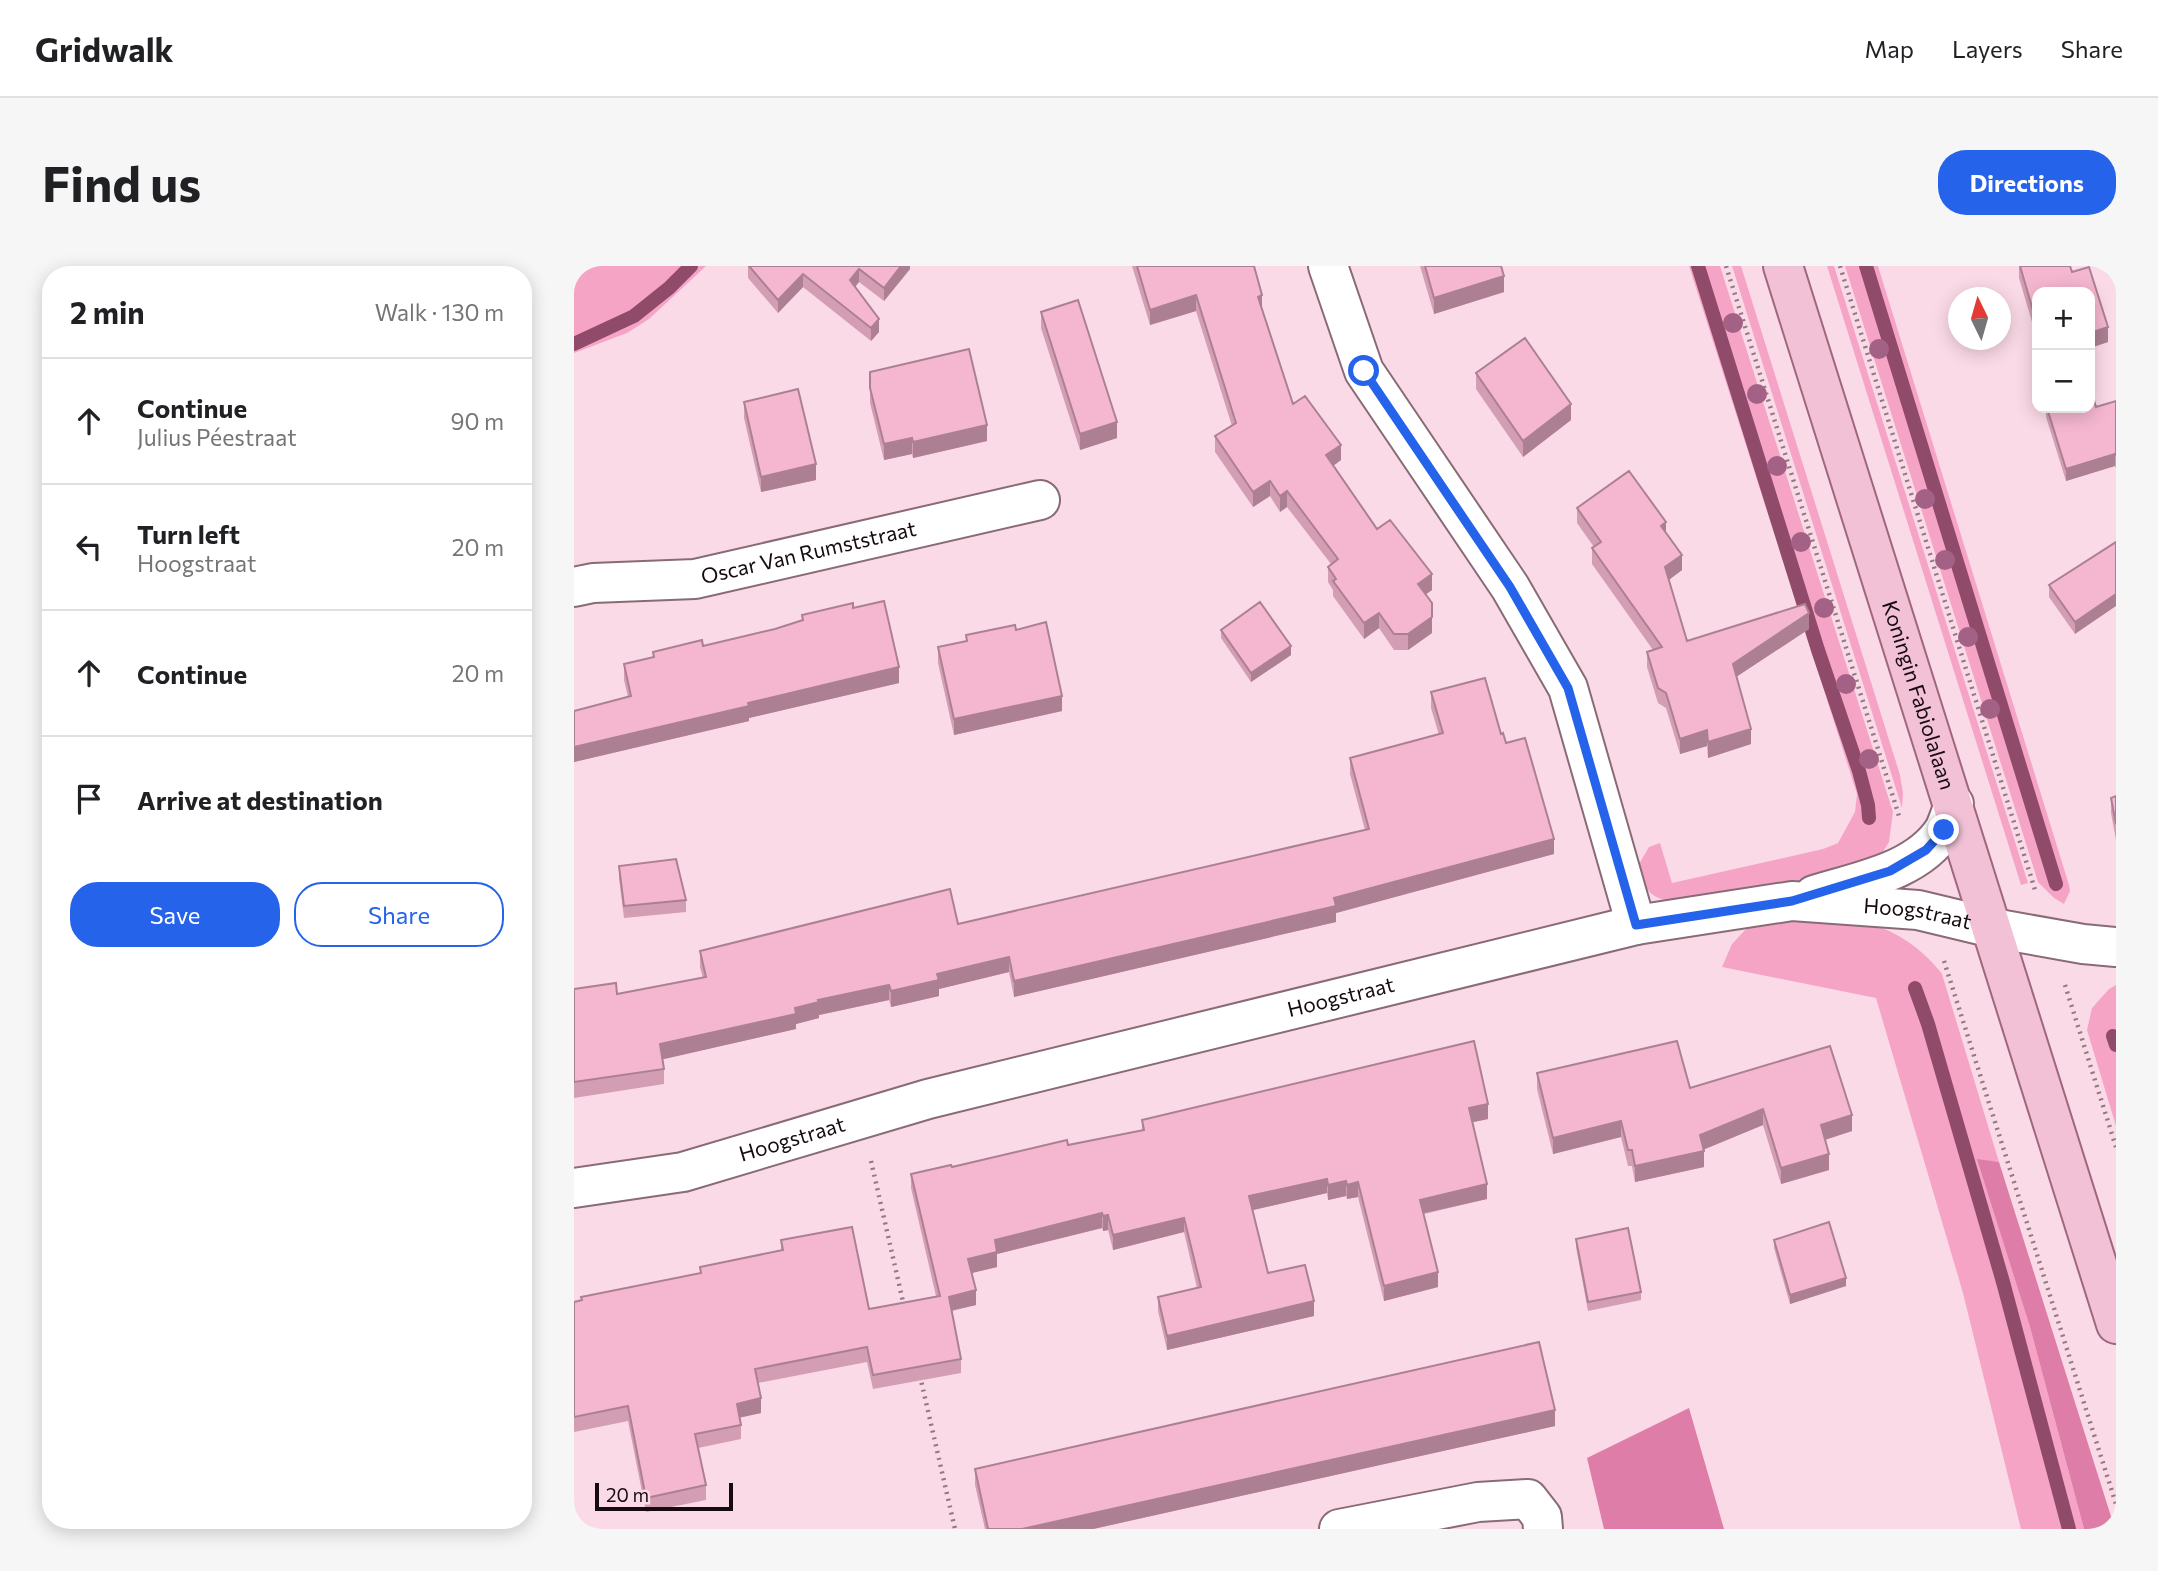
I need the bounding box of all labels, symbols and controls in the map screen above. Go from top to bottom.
text: Gridwalk [35,28,174,69]
text: Map [1865,34,1914,63]
text: Layers [1952,34,2023,63]
text: Share [2061,34,2123,63]
button: Directions [1938,150,2116,215]
text: Find us [42,152,201,212]
north arrow [1948,287,2011,350]
map controls [2032,287,2095,413]
button: + [2032,287,2095,350]
text: 2 min [70,293,145,330]
text: Walk · 130 m [375,298,504,326]
button: − [2032,350,2095,413]
route start [1348,355,1379,386]
text: Continue [137,392,247,423]
icon: ahead [70,402,108,440]
text: 90 m [451,407,504,435]
text: Julius Péestraat [137,423,297,451]
street label: Oscar Van Rumststraat [698,515,918,588]
text: Turn left [137,518,240,549]
icon: left [70,528,108,566]
text: 20 m [452,533,504,561]
text: Hoogstraat [137,549,256,577]
street label: Koningin Fabiolalaan [1878,597,1961,792]
icon: ahead [70,654,108,692]
text: Continue [137,658,247,689]
text: 20 m [452,659,504,687]
icon: arrive [70,780,108,818]
text: Arrive at destination [137,784,383,815]
route end [1928,814,1959,845]
button: Save [70,882,280,947]
button: Share [294,882,504,947]
street label: Hoogstraat [1863,892,1974,933]
street label: Hoogstraat [1285,971,1397,1021]
street label: Hoogstraat [736,1110,848,1166]
scale bar [595,1480,733,1512]
text: 20 m [606,1483,649,1506]

